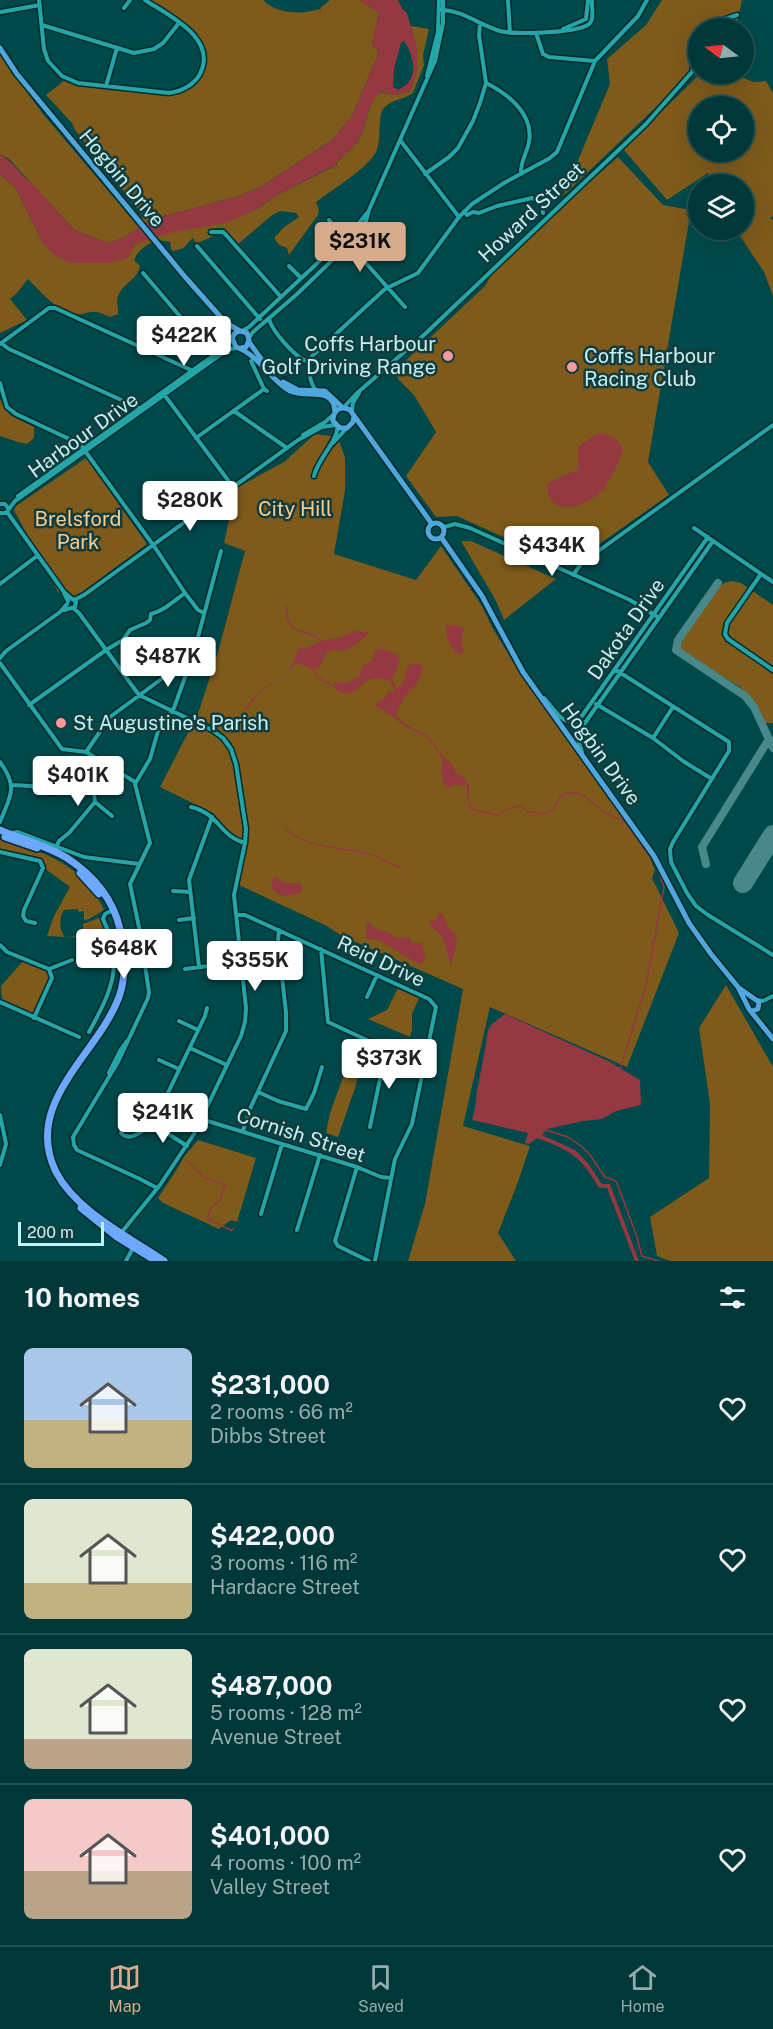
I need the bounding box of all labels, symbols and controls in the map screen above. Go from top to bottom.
north arrow [688,18,754,84]
map controls [688,18,754,240]
button: locate [688,96,754,162]
street label: Hogbin Drive [74,124,170,232]
street label: Howard Street [473,157,589,267]
button: layers [688,174,754,240]
pin: $231K [318,222,402,273]
text: $231K [329,229,391,253]
pin: $422K [142,316,226,367]
text: $422K [151,323,217,347]
place label: Coffs Harbour Golf Driving Range [262,332,436,379]
place label: Coffs Harbour Racing Club [584,344,716,391]
marker: Coffs Harbour Golf Driving Range [441,349,455,363]
marker: Coffs Harbour Racing Club [565,360,579,374]
street label: Harbour Drive [24,387,142,483]
pin: $280K [148,481,232,532]
text: $280K [157,488,223,512]
park label: City Hill [258,497,332,521]
park label: Brelsford Park [35,507,121,554]
pin: $434K [510,526,594,577]
text: $434K [518,533,586,557]
street label: Dakota Drive [582,574,670,684]
pin: $487K [126,637,210,688]
text: $487K [135,644,201,668]
street label: Hogbin Drive [556,698,646,810]
place label: St Augustine's Parish [73,711,269,735]
marker: St Augustine's Parish [54,716,68,730]
pin: $401K [36,756,120,807]
text: $401K [47,763,109,787]
pin: $648K [82,929,166,980]
street label: Reid Drive [333,930,429,992]
text: $648K [90,936,158,960]
pin: $355K [213,941,297,992]
text: $355K [221,948,289,972]
pin: $373K [347,1039,431,1090]
text: $373K [356,1046,422,1070]
pin: $241K [121,1093,205,1144]
text: $241K [132,1100,194,1124]
street label: Cornish Street [233,1103,369,1167]
scale bar [18,1219,104,1246]
text: 200 m [27,1223,74,1242]
icon: filters [716,1281,749,1314]
text: 10 homes [24,1282,140,1313]
text: $231,000 [210,1369,330,1400]
icon: home [72,1372,144,1444]
icon: heart [716,1392,749,1425]
text: 2 rooms · 66 m² [210,1400,353,1424]
text: Dibbs Street [210,1424,326,1448]
text: $422,000 [210,1520,335,1551]
icon: home [72,1523,144,1595]
icon: heart [716,1543,749,1576]
text: 3 rooms · 116 m² [210,1551,357,1575]
text: Hardacre Street [210,1575,360,1599]
text: $487,000 [210,1670,332,1701]
icon: home [72,1673,144,1745]
icon: heart [716,1693,749,1726]
text: 5 rooms · 128 m² [210,1701,362,1725]
text: Avenue Street [210,1725,342,1749]
text: $401,000 [210,1820,330,1851]
icon: home [72,1823,144,1895]
icon: heart [716,1843,749,1876]
text: 4 rooms · 100 m² [210,1851,361,1875]
text: Valley Street [210,1875,330,1899]
tab: Map [108,1961,141,2016]
tab: Saved [358,1961,404,2016]
tab: Home [621,1961,665,2016]

